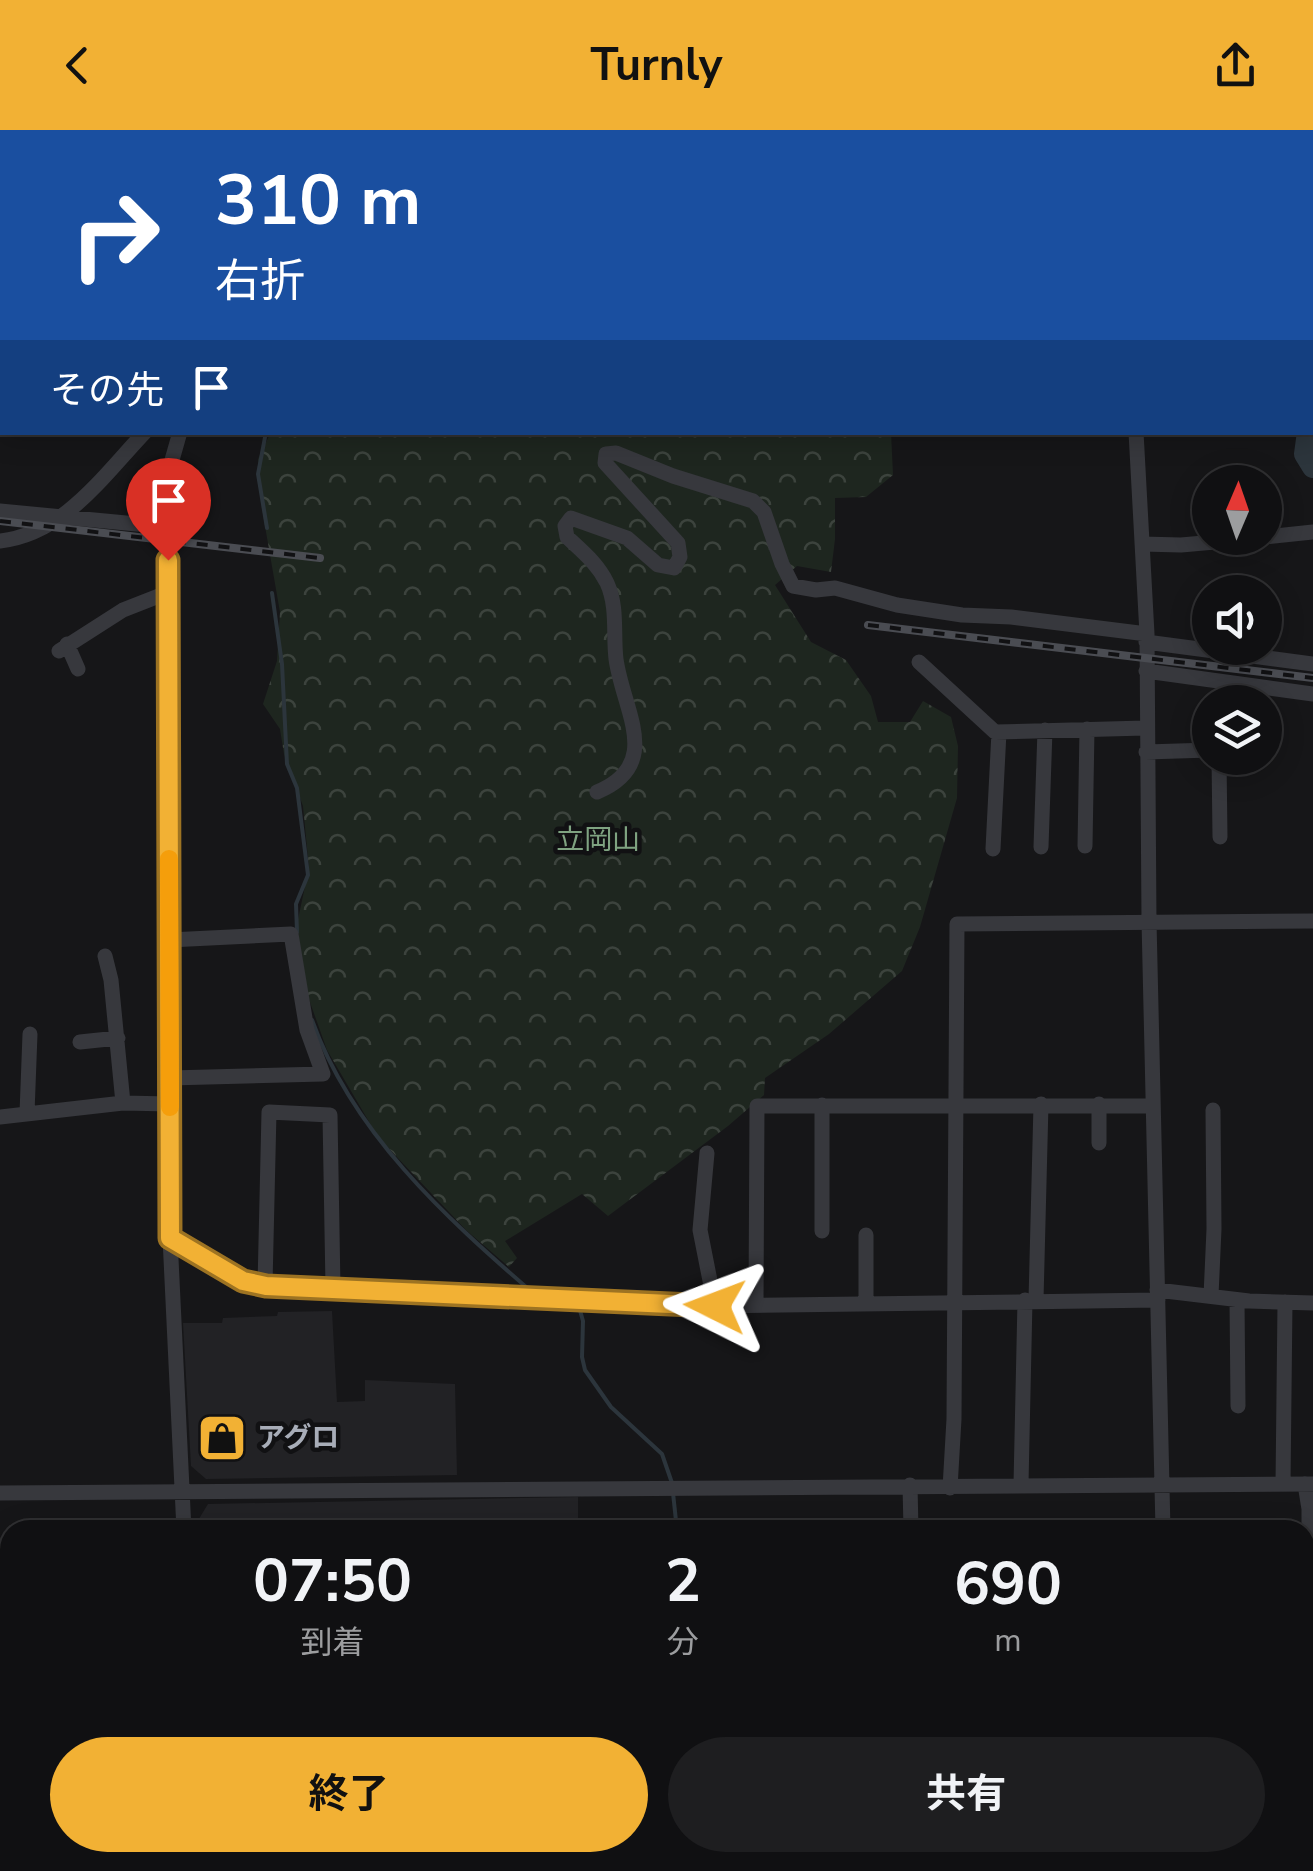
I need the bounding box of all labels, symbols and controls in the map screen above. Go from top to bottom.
text: Turnly [590,35,723,96]
icon: back [50,38,105,93]
icon: share [1208,38,1263,93]
text: 310 m [215,153,421,249]
icon: right [50,170,180,300]
text: 右折 [215,251,305,312]
icon: arrive [184,360,239,415]
text: その先 [50,365,164,416]
pin [126,458,211,561]
north arrow [1192,465,1282,555]
map controls [1192,465,1282,775]
icon: arrive [141,473,196,528]
button: sound [1192,575,1282,665]
button: layers [1192,685,1282,775]
park label: 立岡山 [556,821,640,859]
position arrow [663,1254,767,1358]
shop icon: アグロ [196,1412,248,1464]
place label: アグロ [257,1419,340,1457]
text: 07:50 [253,1540,412,1622]
text: 2 [665,1540,701,1622]
text: 690 [954,1543,1062,1625]
text: m [994,1619,1022,1662]
text: 到着 [300,1621,364,1664]
text: 分 [667,1621,699,1664]
button: 終了 [50,1737,648,1852]
button: 共有 [668,1737,1265,1852]

